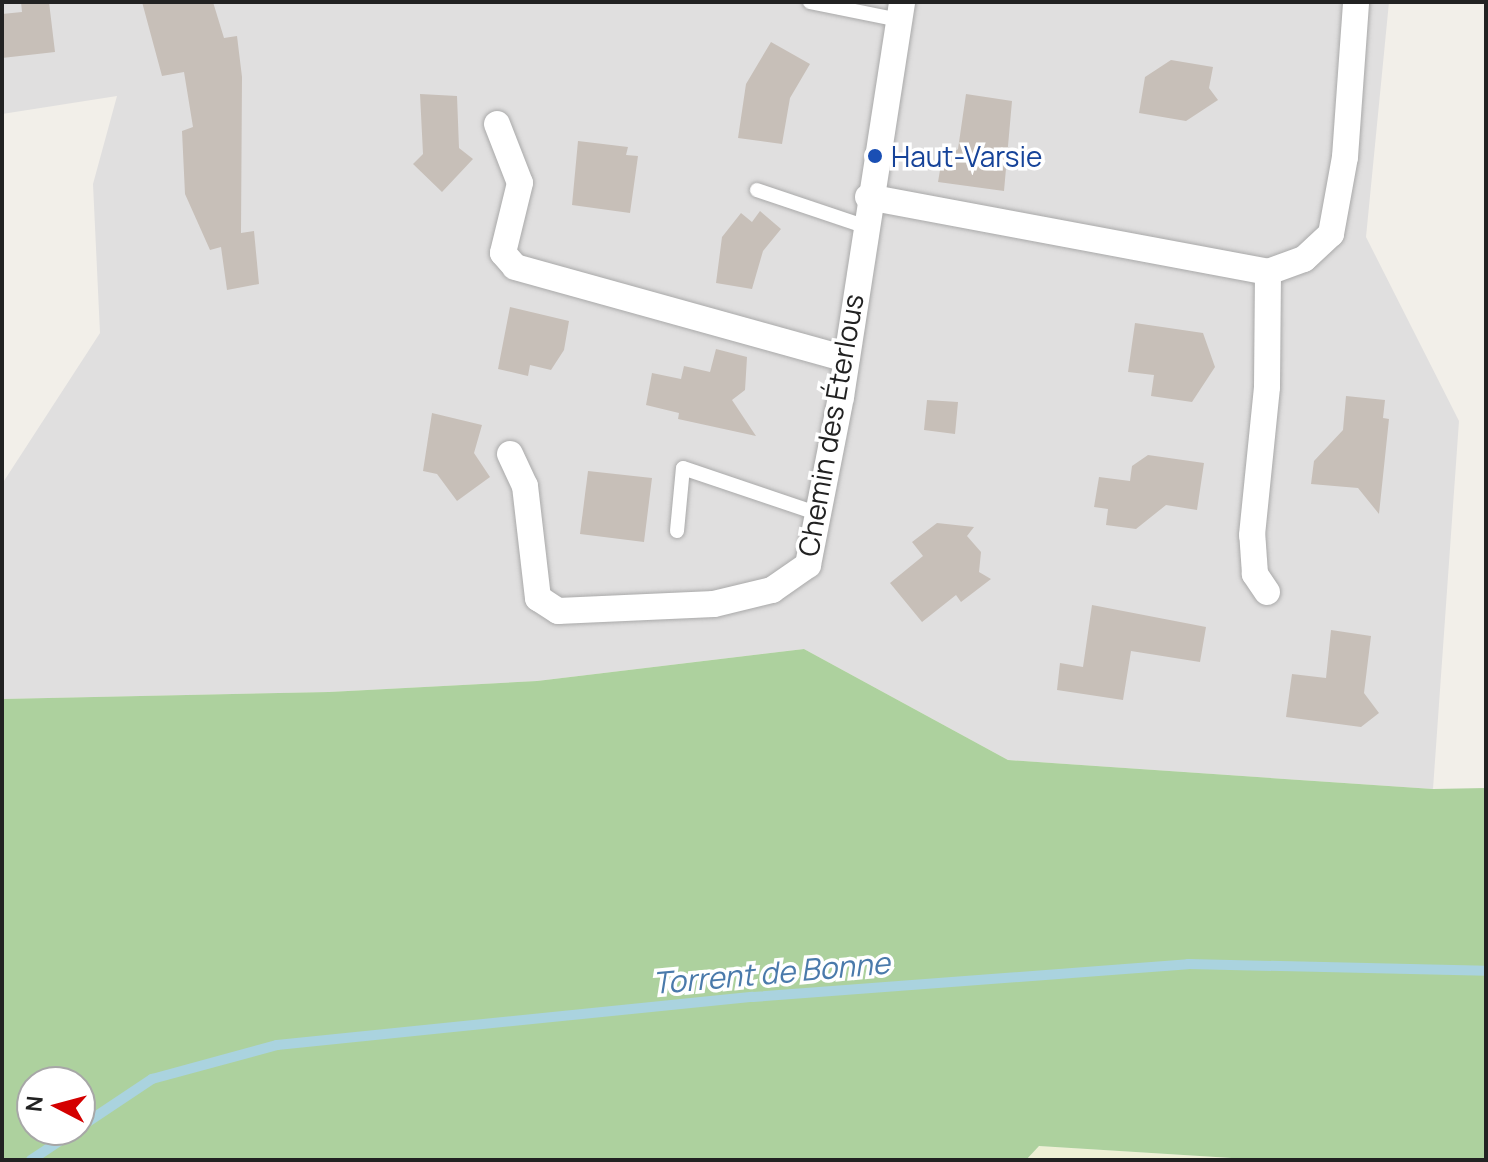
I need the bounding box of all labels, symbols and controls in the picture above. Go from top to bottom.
place label: Haut-Varsie [891,139,1042,173]
marker: Haut-Varsie [866,147,884,165]
street label: Chemin des Éterlous [790,291,870,559]
water label: Torrent de Bonne [651,945,891,1001]
north arrow [16,1066,96,1146]
text: N [18,1094,50,1113]

